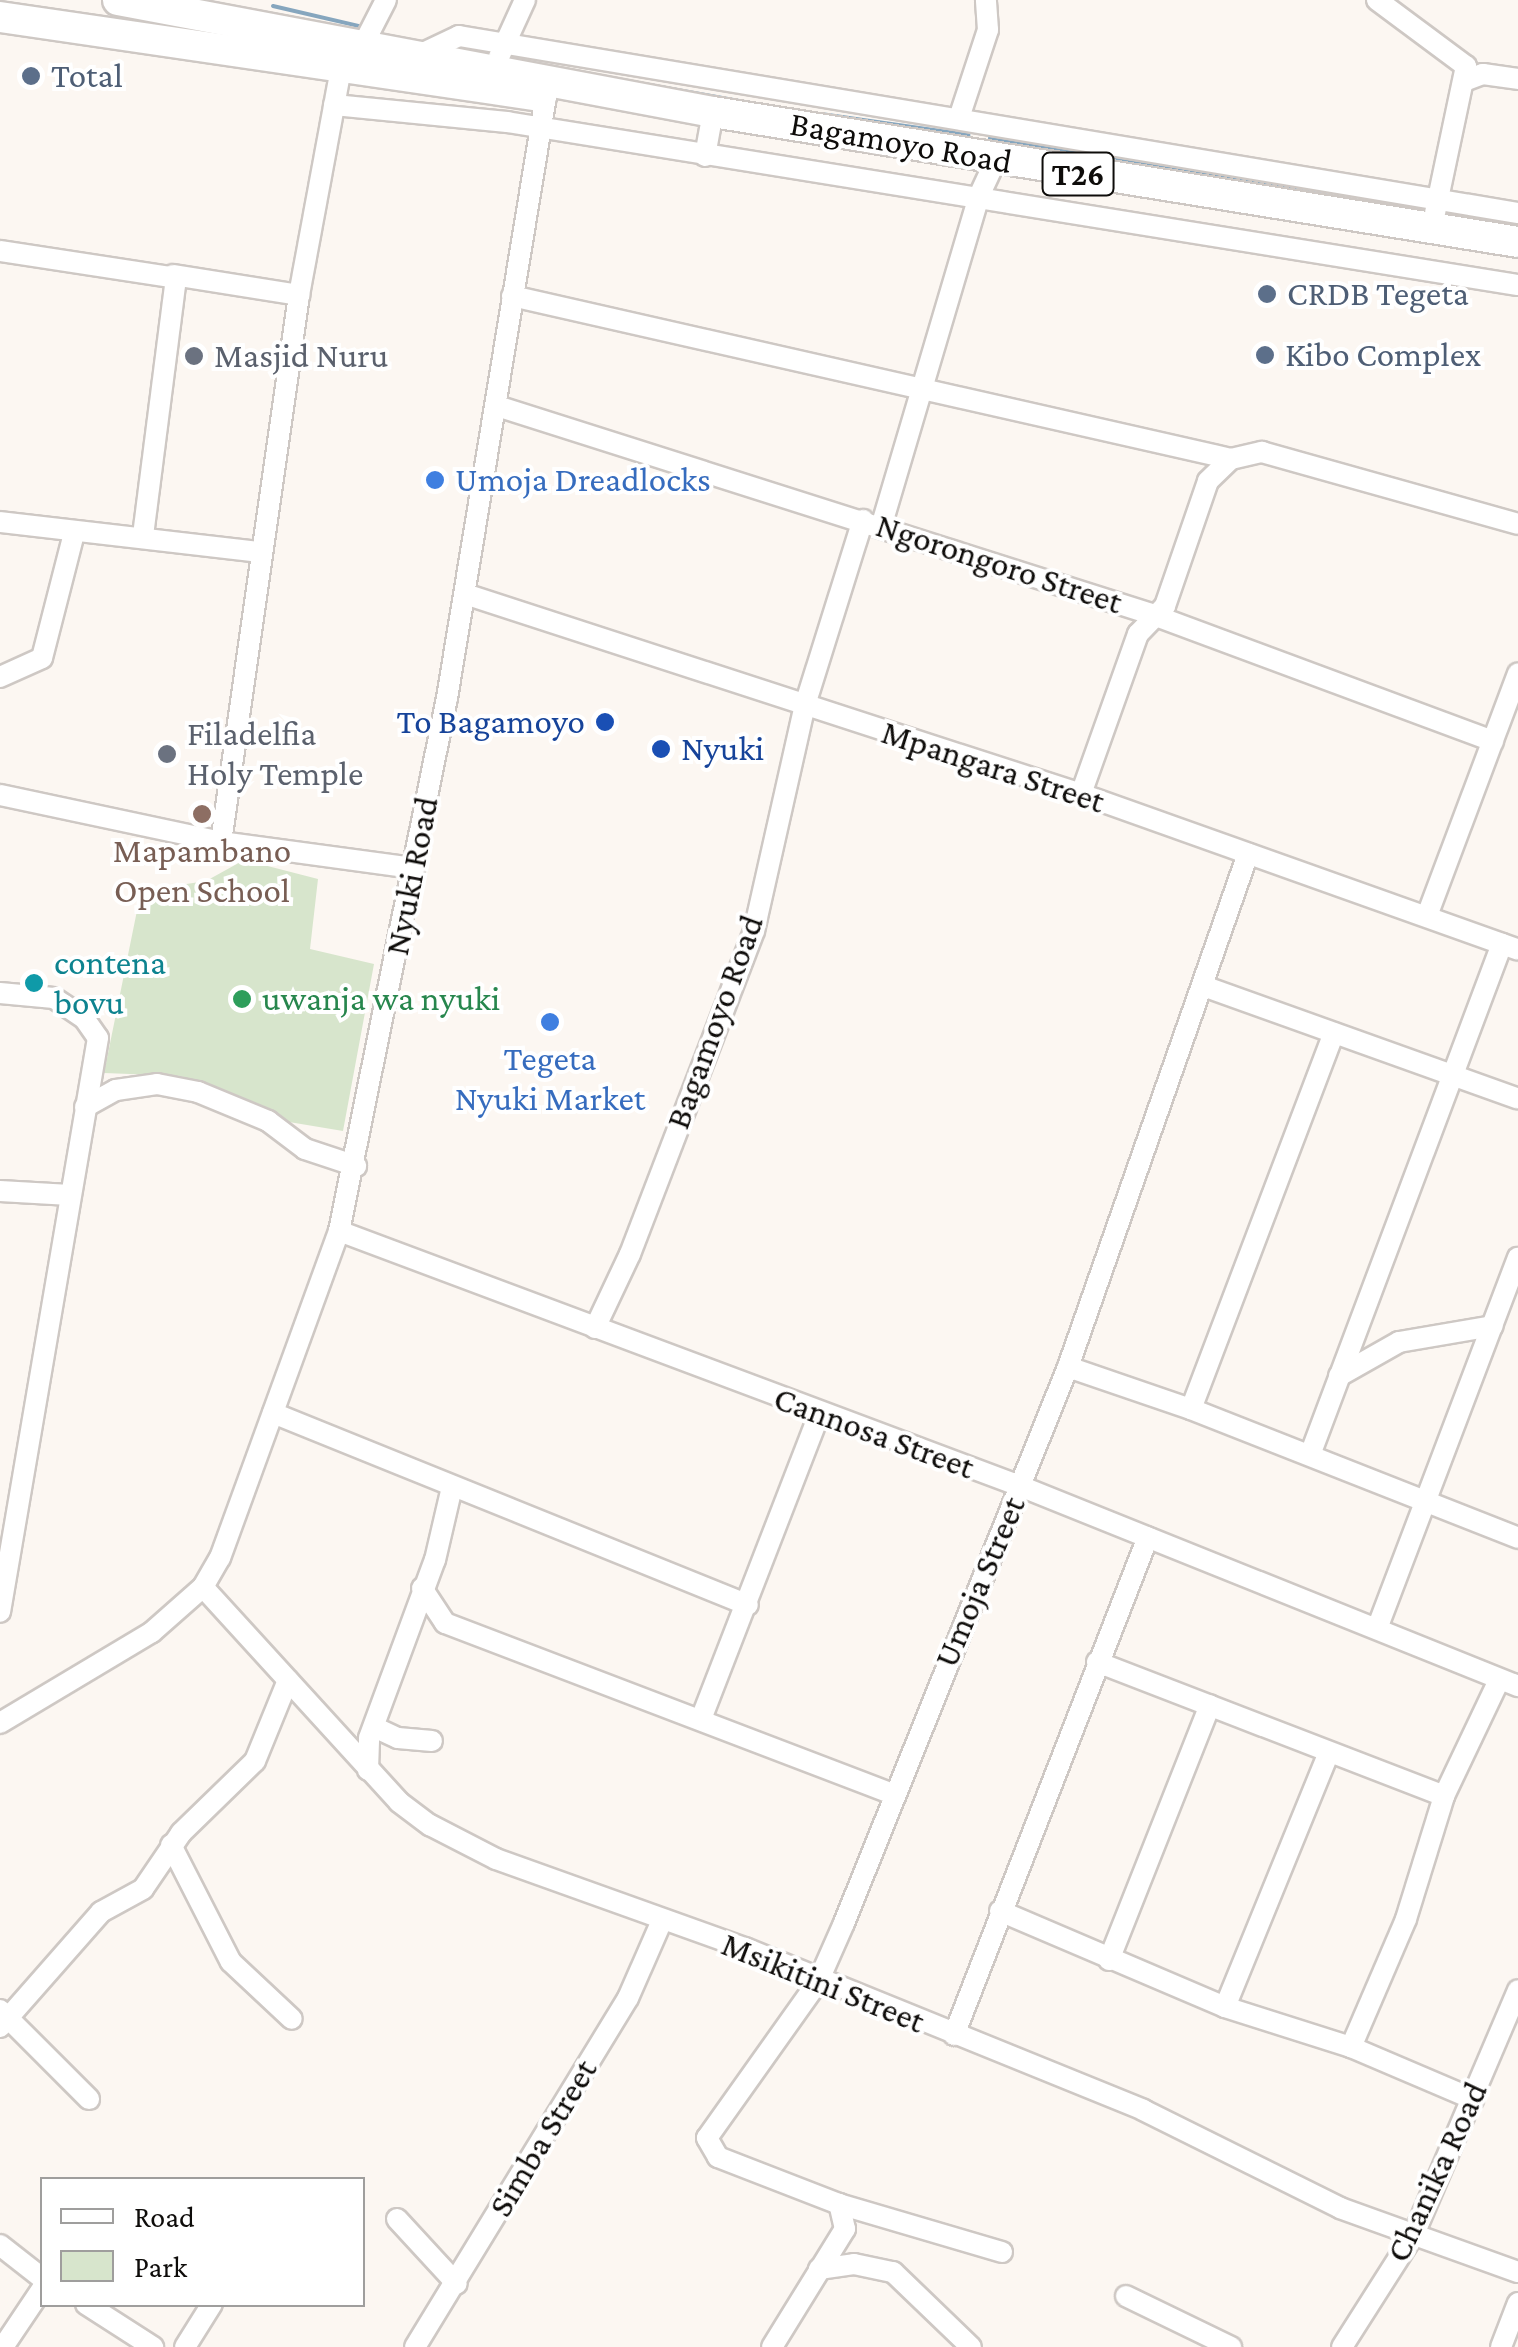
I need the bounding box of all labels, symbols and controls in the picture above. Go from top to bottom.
place label: Total [51,55,123,97]
marker: Total [20,65,42,87]
street label: Bagamoyo Road [787,103,1015,183]
road number: T26 [1040,147,1116,201]
place label: CRDB Tegeta [1287,273,1469,315]
marker: CRDB Tegeta [1256,283,1278,305]
place label: Kibo Complex [1285,334,1481,376]
place label: Masjid Nuru [214,335,388,377]
marker: Kibo Complex [1254,344,1276,366]
marker: Masjid Nuru [183,345,205,367]
place label: Umoja Dreadlocks [455,459,711,501]
marker: Umoja Dreadlocks [424,469,446,491]
street label: Ngorongoro Street [871,504,1127,624]
place label: To Bagamoyo [396,701,585,743]
marker: To Bagamoyo [594,711,616,733]
street label: Mpangara Street [876,711,1110,823]
place label: Filadelfia Holy Temple [187,713,363,795]
place label: Nyuki [681,728,764,770]
marker: Nyuki [650,738,672,760]
marker: Filadelfia Holy Temple [156,743,178,765]
street label: Nyuki Road [376,793,448,959]
marker: Mapambano Open School [191,803,213,825]
place label: Mapambano Open School [113,830,291,912]
street label: Bagamoyo Road [657,909,773,1135]
place label: contena bovu [54,942,166,1024]
marker: contena bovu [23,972,45,994]
place label: uwanja wa nyuki [262,978,500,1020]
marker: uwanja wa nyuki [231,988,253,1010]
marker: Tegeta Nyuki Market [539,1011,561,1033]
place label: Tegeta Nyuki Market [455,1038,645,1120]
street label: Cannosa Street [768,1377,980,1489]
street label: Umoja Street [925,1490,1035,1674]
street label: Msikitini Street [715,1923,931,2043]
street label: Simba Street [480,2052,606,2224]
street label: Chanika Road [1377,2075,1497,2269]
legend [40,2177,365,2307]
text: Road [134,2200,195,2233]
text: Park [134,2250,187,2283]

